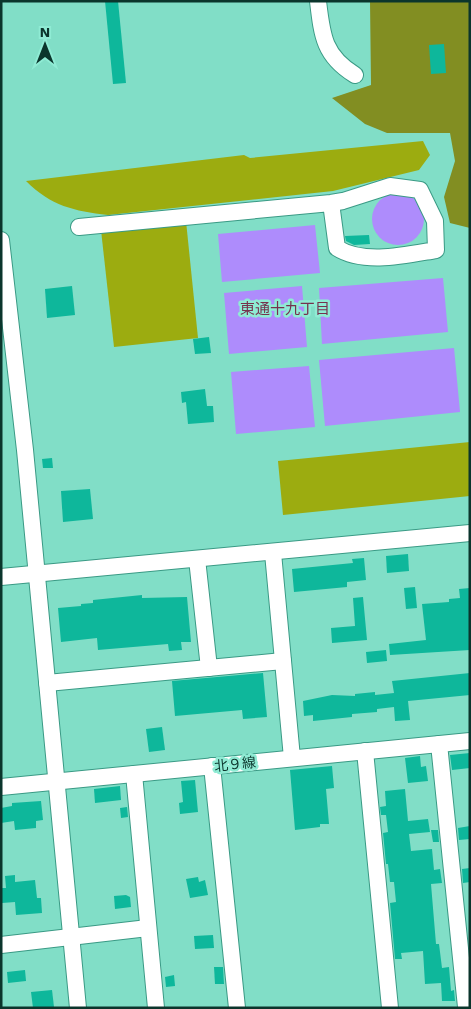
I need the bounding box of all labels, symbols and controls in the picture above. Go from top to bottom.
north arrow [20,20,70,70]
text: N [40,24,50,40]
district label: 東通十九丁目 [240,300,330,318]
street label: 北９線 [213,754,257,774]

